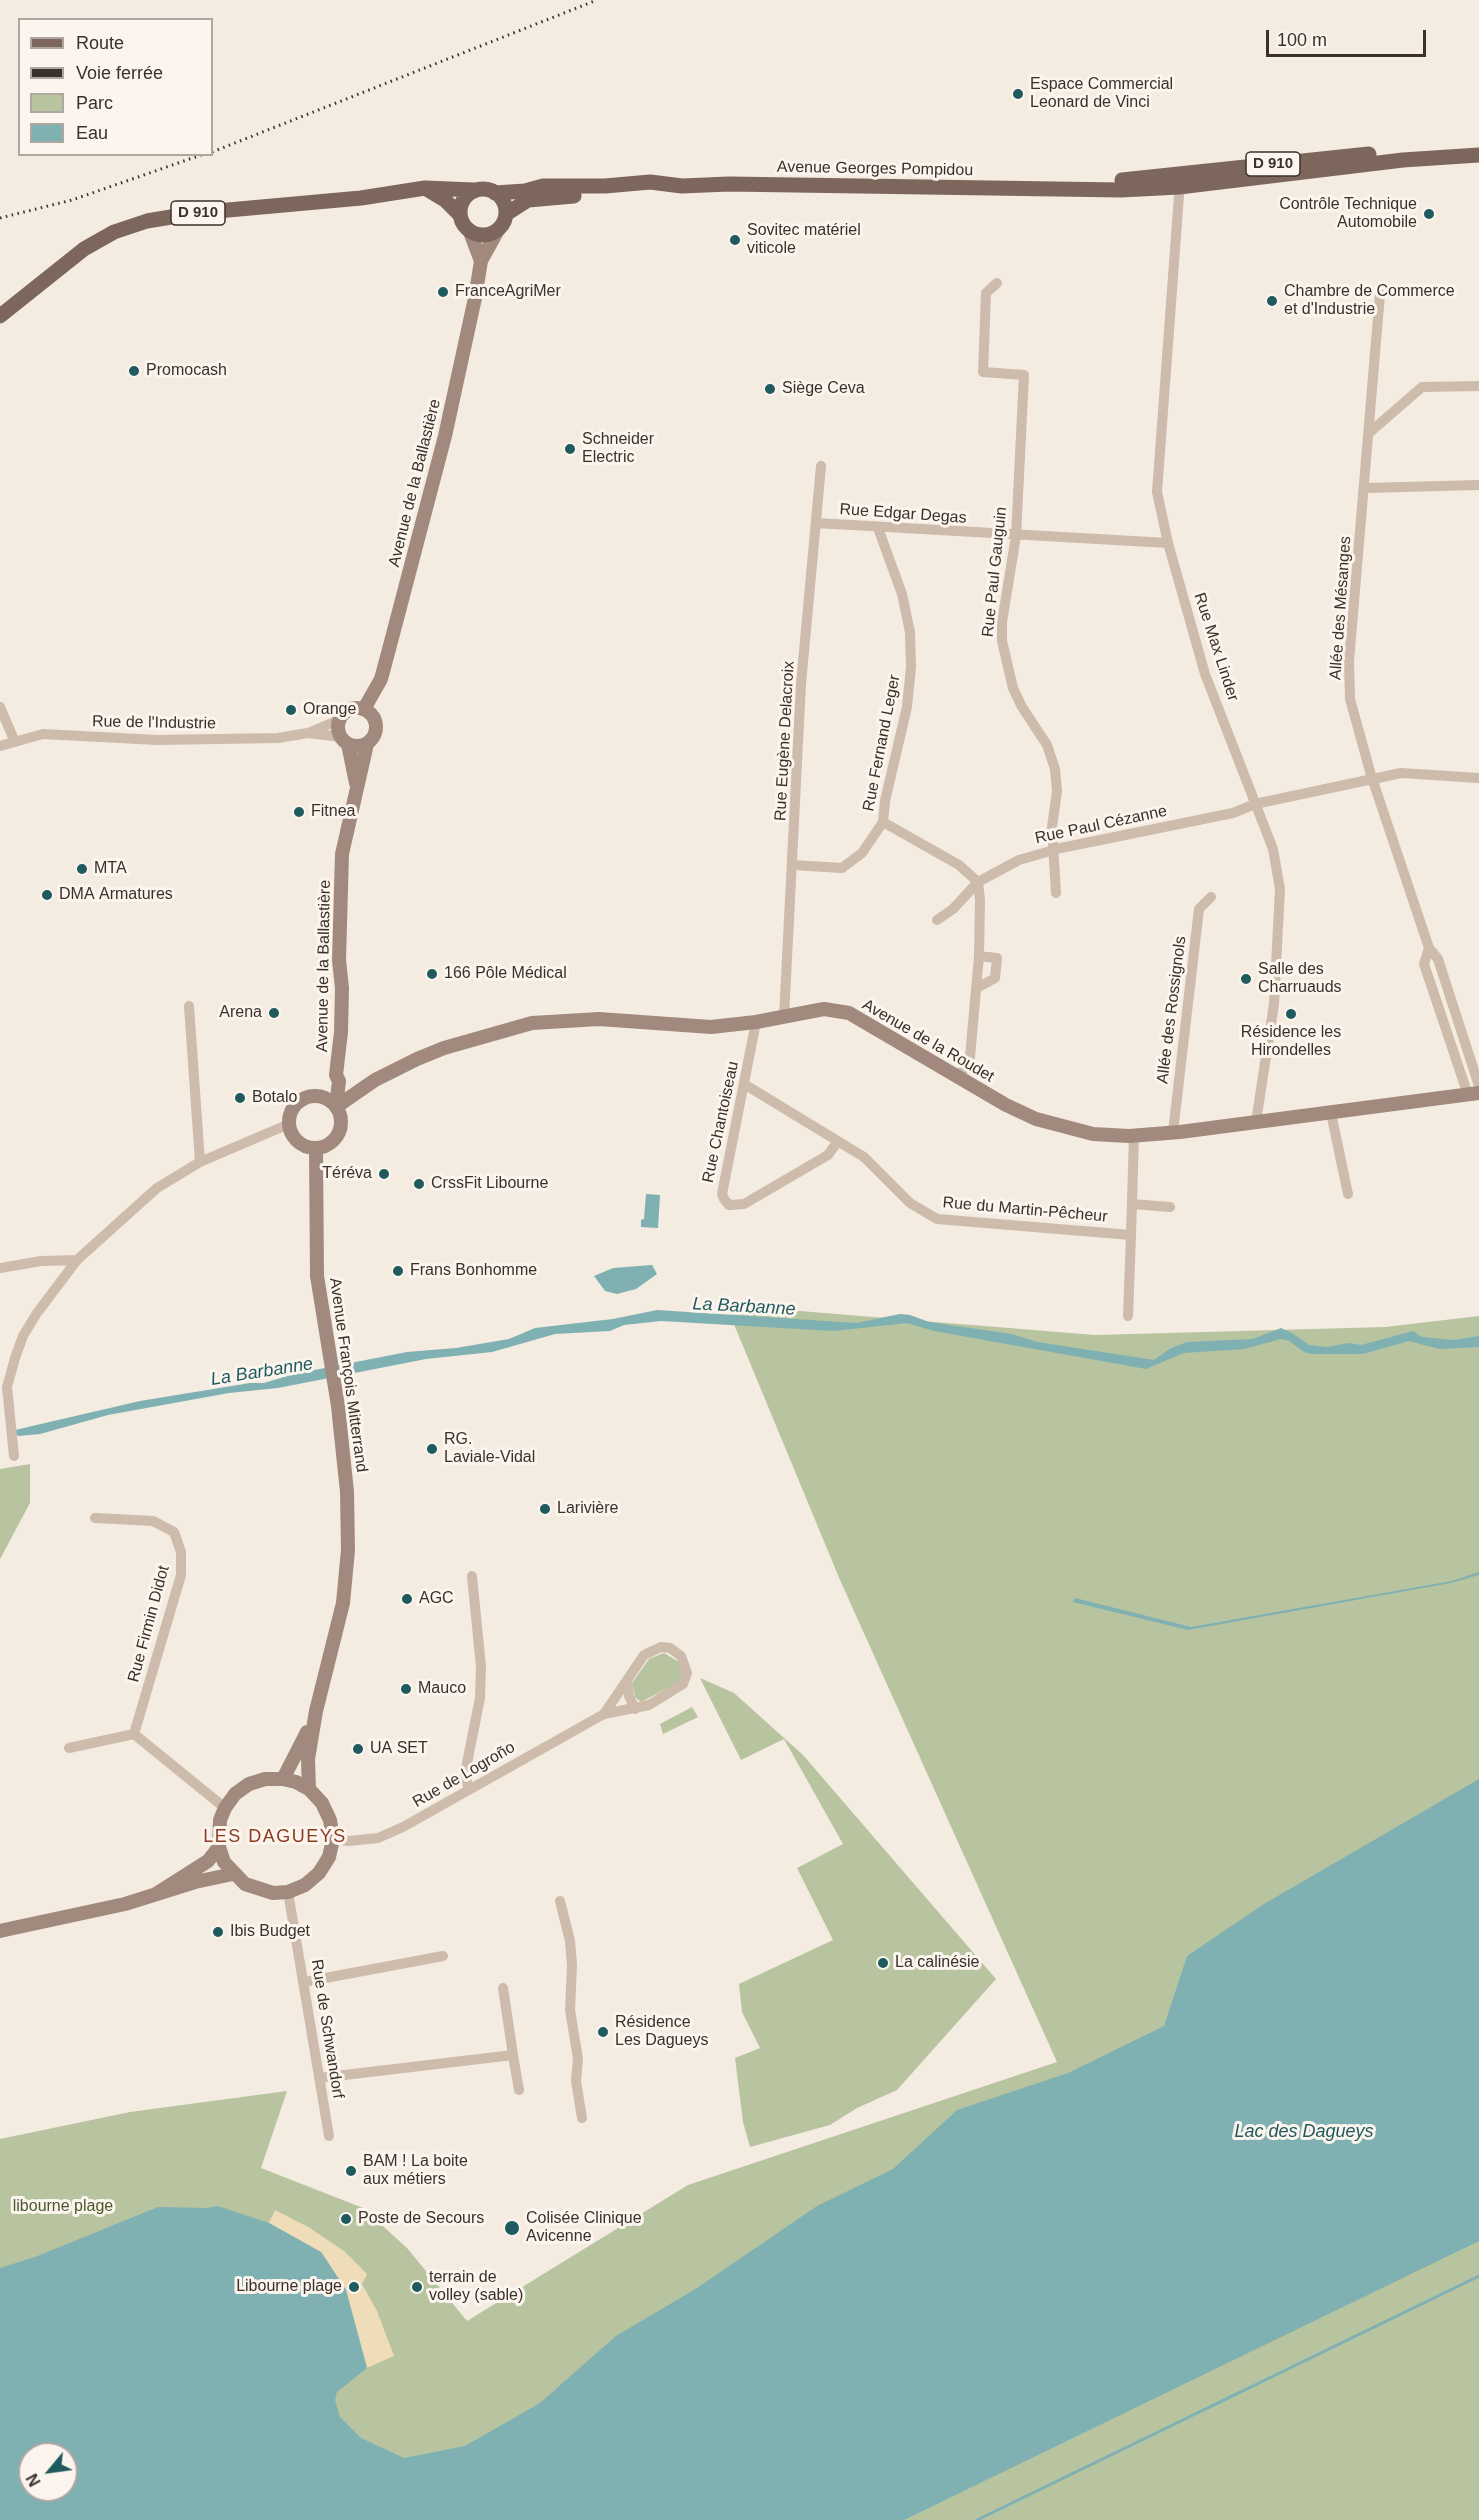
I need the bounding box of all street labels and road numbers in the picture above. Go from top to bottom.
road number: D 910 [1246,152,1300,176]
street label: Avenue Georges Pompidou [777,158,973,180]
road number: D 910 [171,201,225,225]
street label: Avenue de la Ballastière [385,397,445,569]
street label: Rue Edgar Degas [839,500,967,528]
street label: Rue Paul Gauguin [979,506,1011,638]
street label: Allée des Mésanges [1326,535,1356,681]
street label: Rue Max Linder [1189,590,1243,704]
street label: Rue Eugène Delacroix [771,661,799,821]
street label: Rue Fernand Leger [859,673,905,813]
street label: Rue de l'Industrie [92,712,216,734]
street label: Rue Paul Cézanne [1033,802,1169,848]
street label: Avenue de la Ballastière [313,880,335,1052]
street label: Allée des Rossignols [1153,935,1191,1085]
street label: Avenue de la Roudet [859,995,997,1087]
street label: Rue Chantoiseau [699,1060,743,1184]
street label: Rue du Martin-Pêcheur [942,1193,1108,1227]
street label: Avenue François Mitterrand [325,1276,371,1474]
street label: Rue Firmin Didot [124,1564,174,1684]
street label: Rue de Logroño [410,1738,518,1812]
street label: Rue de Schwandorf [307,1958,347,2100]

